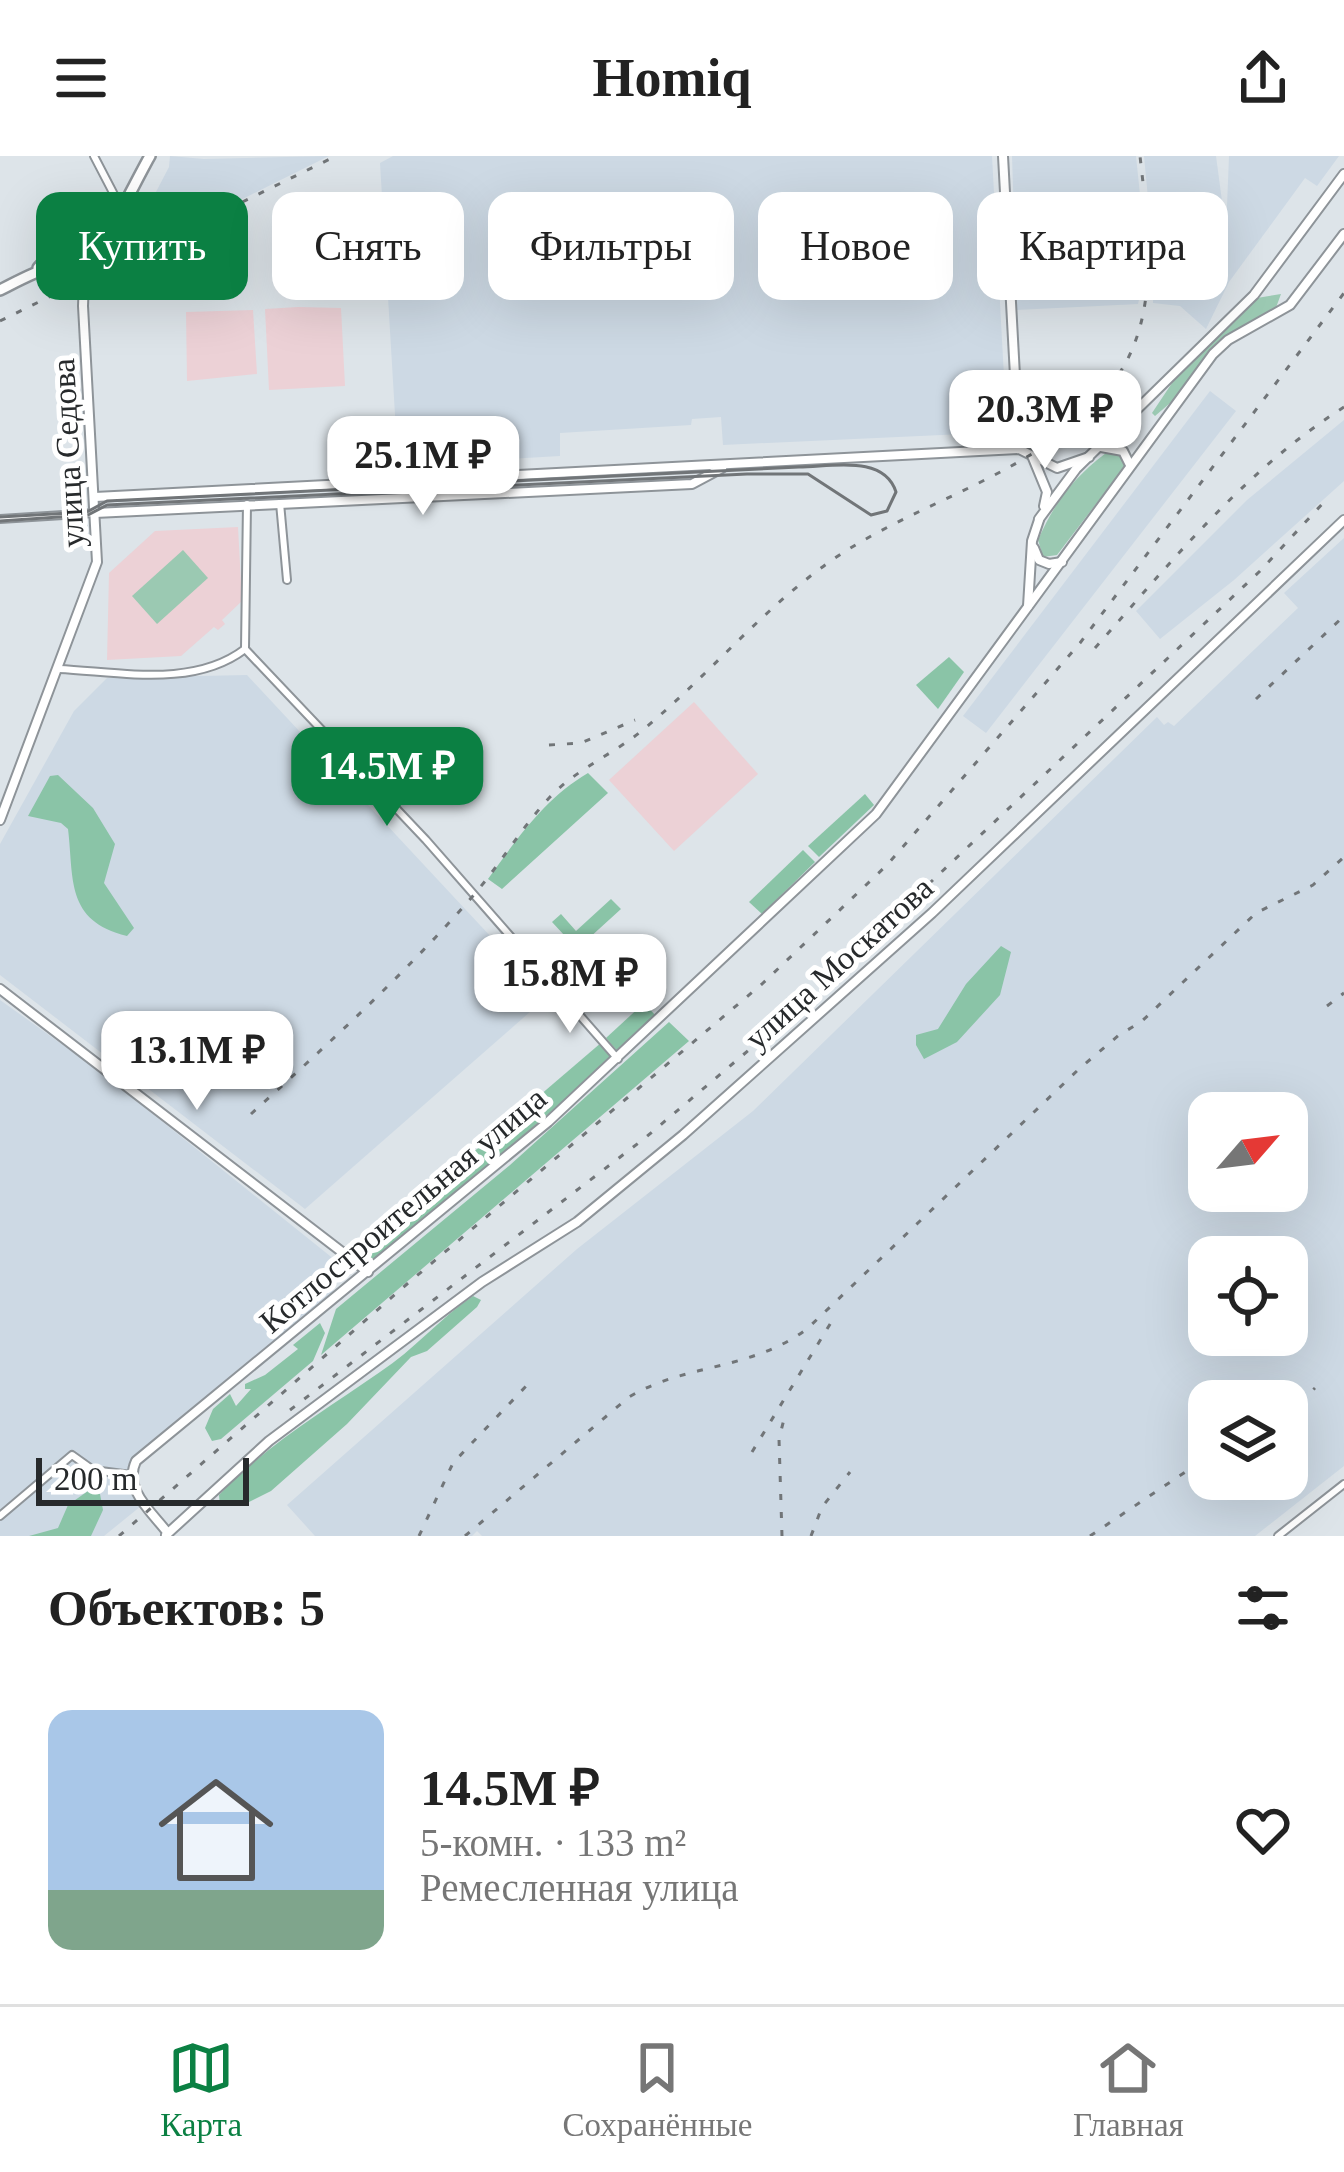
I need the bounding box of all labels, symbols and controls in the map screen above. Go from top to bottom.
icon: menu [48,45,114,111]
icon: share [1230,45,1296,111]
text: Homiq [592,48,752,108]
chip: Купить [36,192,248,300]
chip: Снять [272,192,464,300]
chip: Фильтры [488,192,734,300]
chip: Новое [758,192,953,300]
chip: Квартира [977,192,1228,300]
street label: улица Седова [45,357,91,549]
pin: 20.3M ₽ [934,370,1156,472]
text: 20.3M ₽ [976,387,1114,430]
pin: 25.1M ₽ [312,416,534,518]
text: 25.1M ₽ [354,433,492,476]
pin: 14.5M ₽ [276,727,498,829]
text: 14.5M ₽ [318,744,456,787]
street label: улица Москатова [738,869,940,1057]
pin: 15.8M ₽ [459,934,681,1036]
text: 15.8M ₽ [501,951,639,994]
pin: 13.1M ₽ [86,1011,308,1113]
text: 13.1M ₽ [128,1028,266,1071]
street label: Котлостроительная улица [253,1080,553,1340]
north arrow [1188,1092,1308,1212]
map controls [1188,1092,1308,1500]
button: locate [1188,1236,1308,1356]
button: layers [1188,1380,1308,1500]
scale bar [36,1452,249,1505]
text: 200 m [54,1461,137,1497]
icon: filters [1230,1575,1296,1641]
text: Объектов: 5 [48,1580,325,1636]
icon: home [144,1758,288,1902]
text: 14.5M ₽ [420,1760,600,1816]
icon: heart [1230,1797,1296,1863]
text: 5-комн. · 133 m² [420,1821,686,1864]
text: Ремесленная улица [420,1866,739,1909]
tab: Карта [160,2035,242,2144]
tab: Сохранённые [563,2035,752,2144]
tab: Главная [1073,2035,1184,2144]

